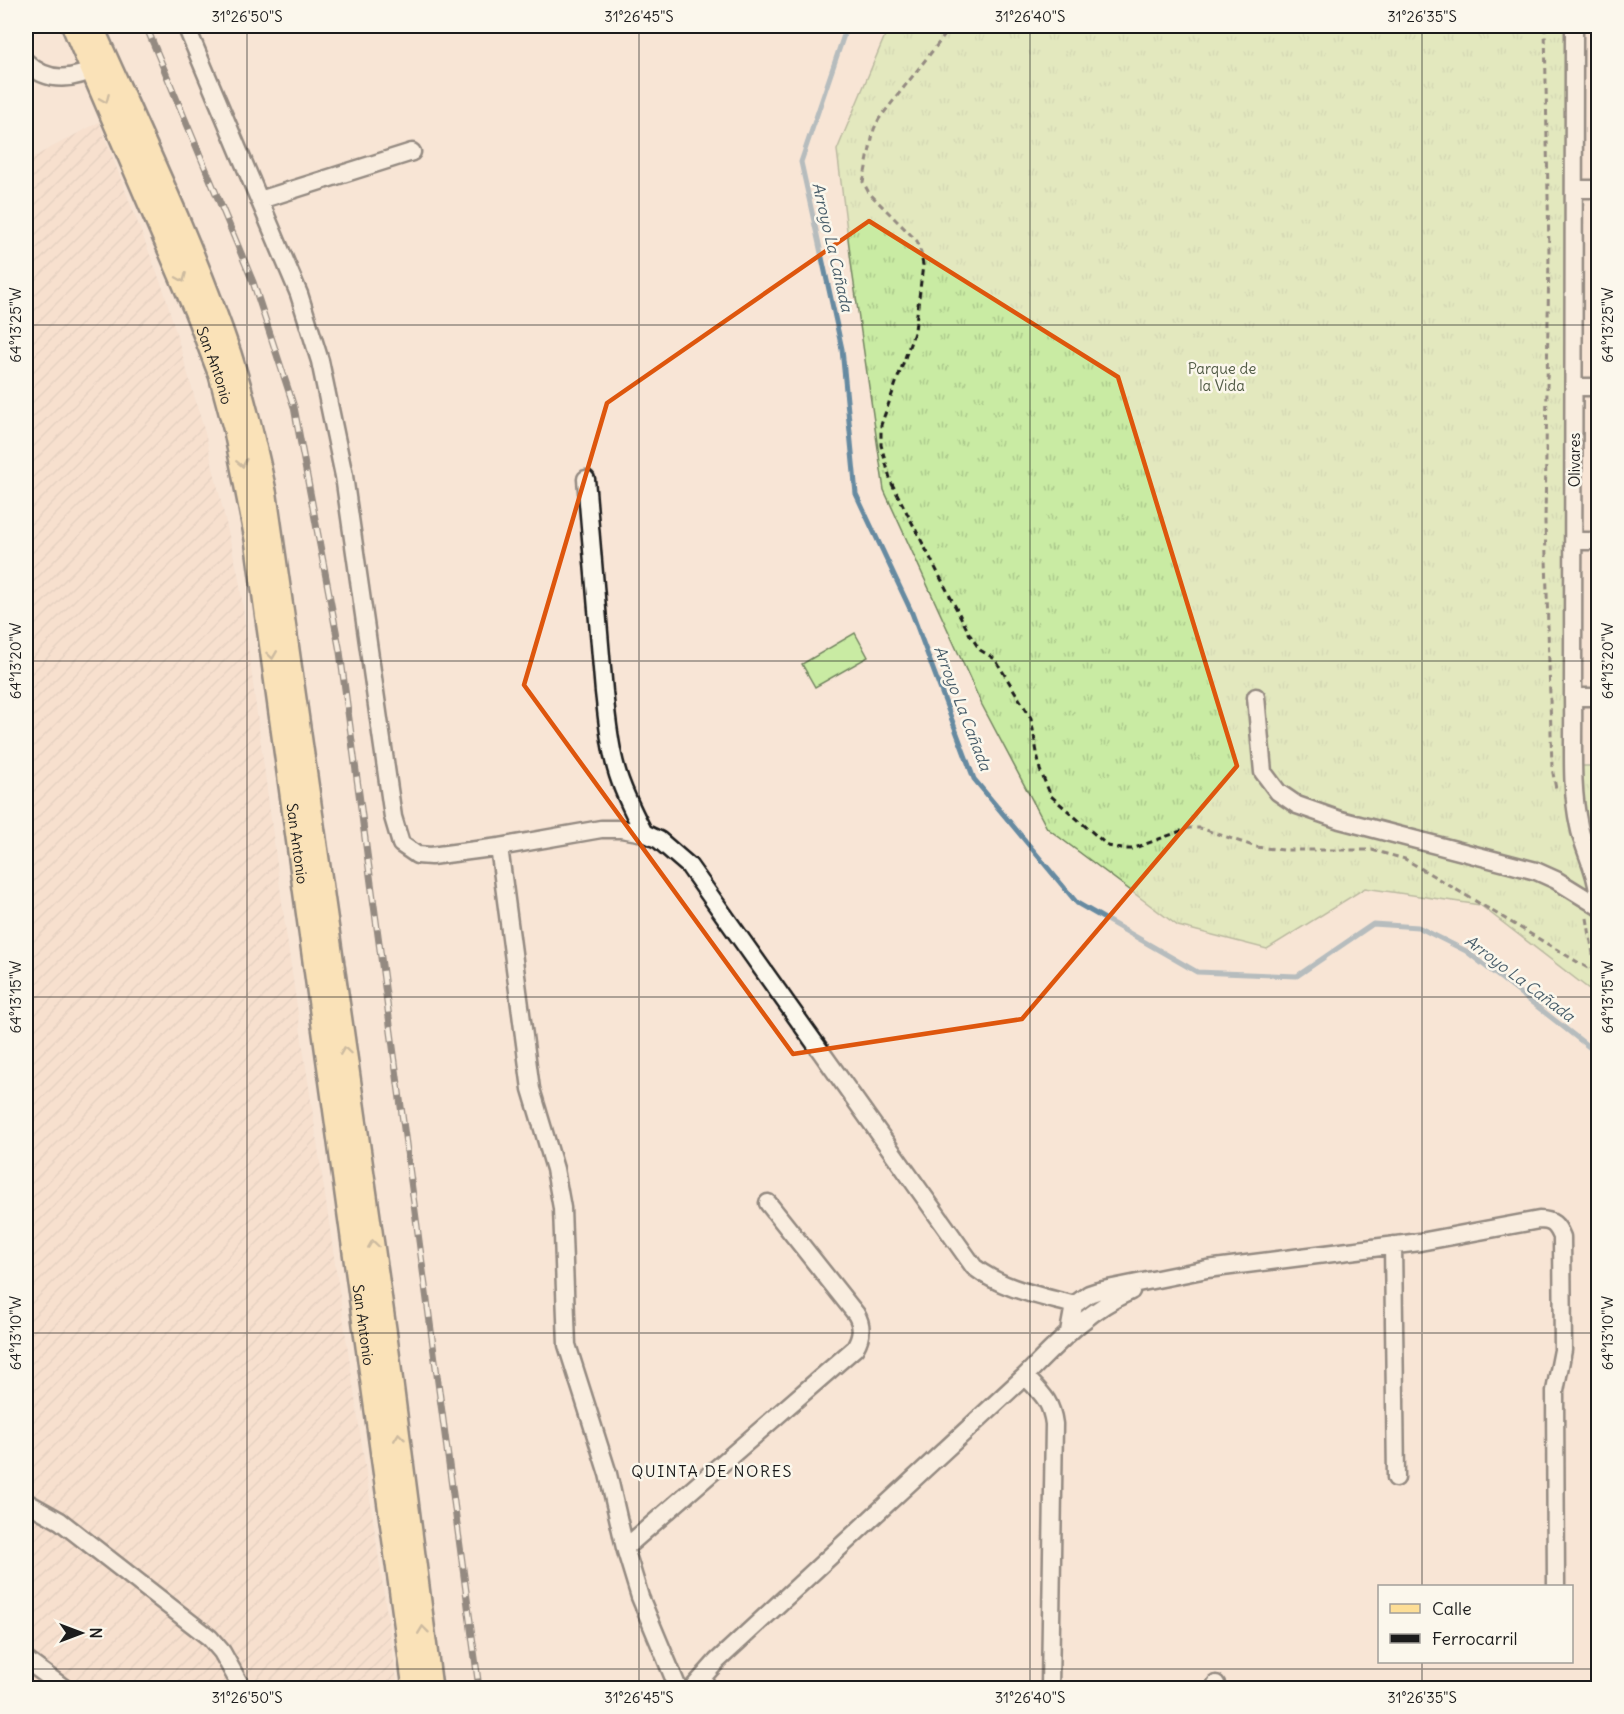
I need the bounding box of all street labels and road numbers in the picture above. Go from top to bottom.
street label: San Antonio [193,324,237,406]
street label: Olivares [1565,432,1584,487]
street label: San Antonio [283,802,313,885]
street label: San Antonio [349,1283,379,1366]

